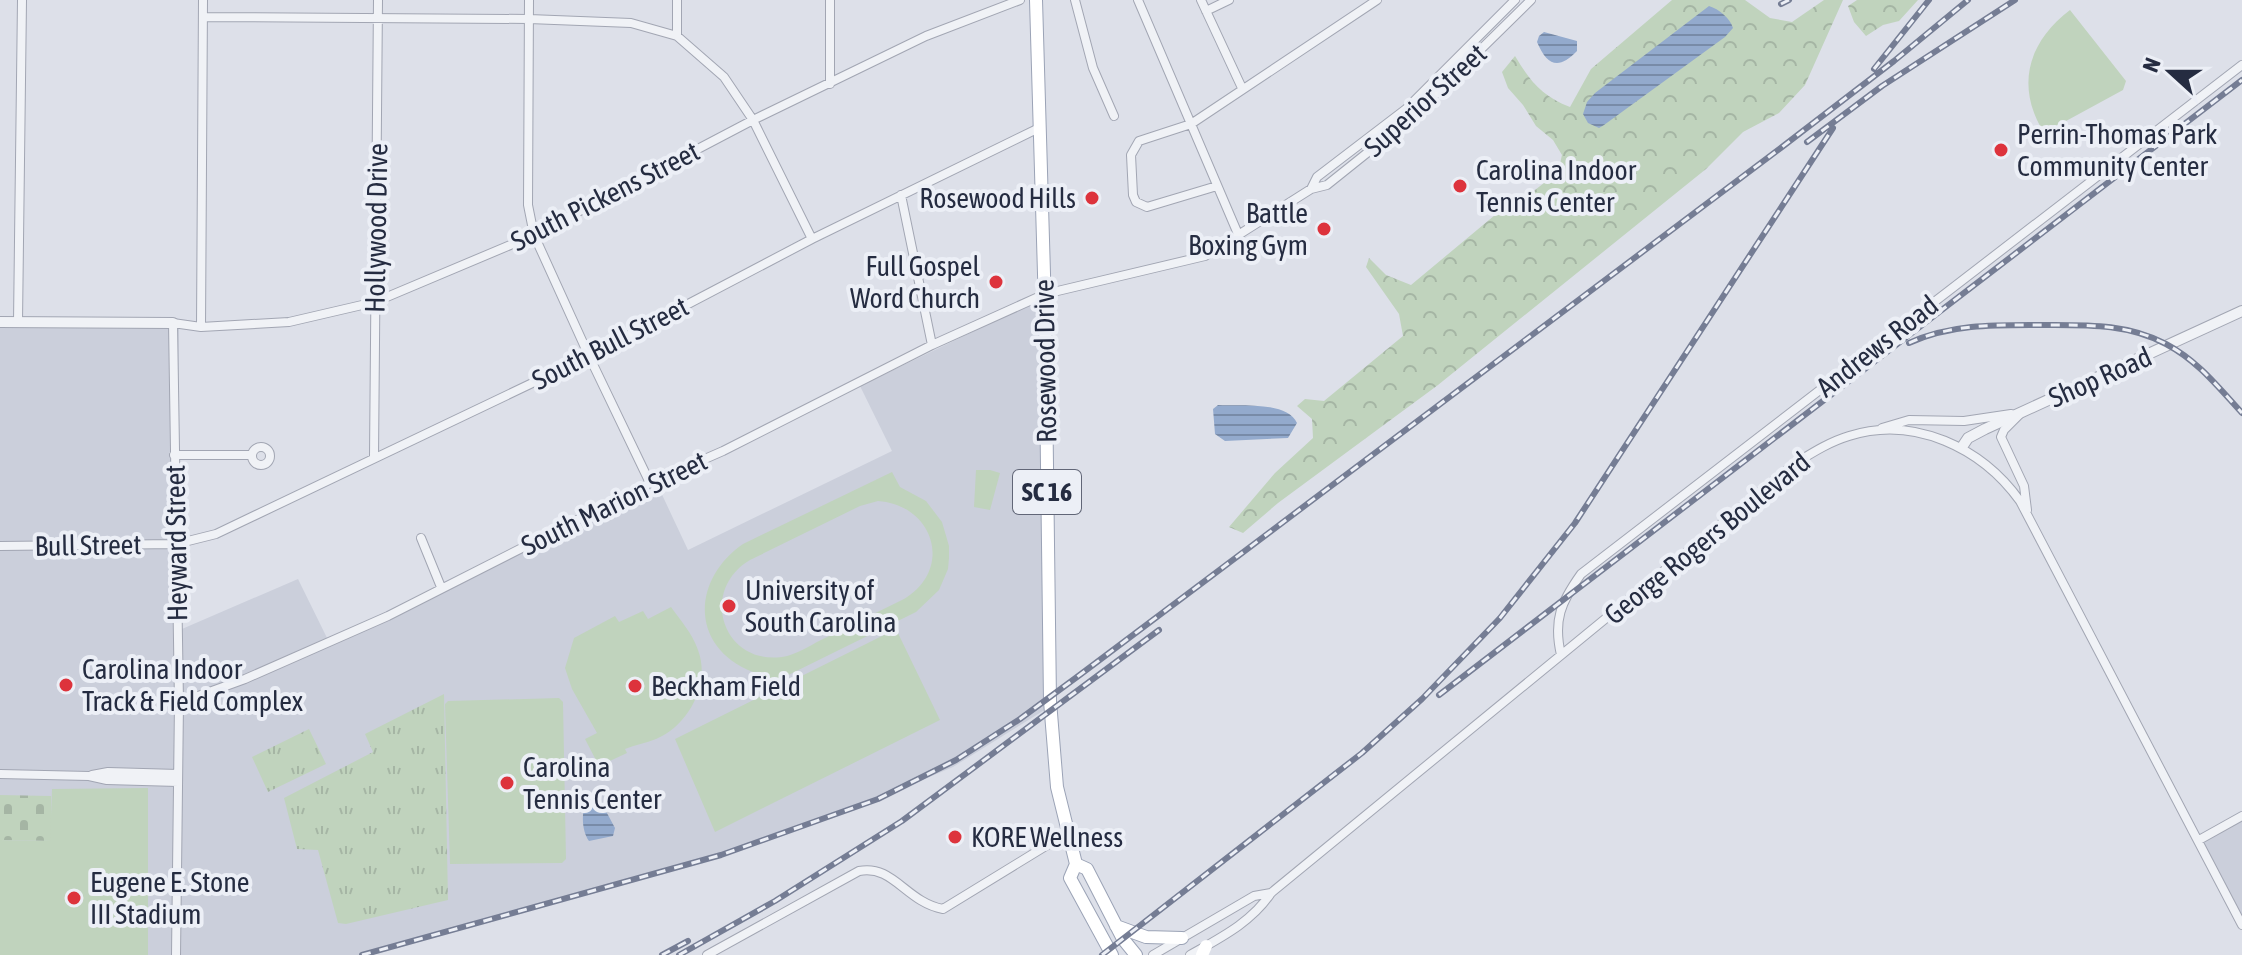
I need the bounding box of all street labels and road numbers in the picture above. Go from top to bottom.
street label: Superior Street [1358,37,1492,163]
street label: South Pickens Street [505,135,705,257]
street label: Hollywood Drive [359,143,393,313]
street label: Rosewood Drive [1028,279,1062,443]
street label: Andrews Road [1810,289,1944,403]
street label: South Bull Street [527,290,693,396]
street label: Shop Road [2044,340,2156,414]
street label: South Marion Street [516,444,712,562]
street label: George Rogers Boulevard [1598,445,1816,631]
street label: Heyward Street [159,464,193,622]
road number: SC 16 [1013,470,1081,514]
street label: Bull Street [34,528,142,562]

